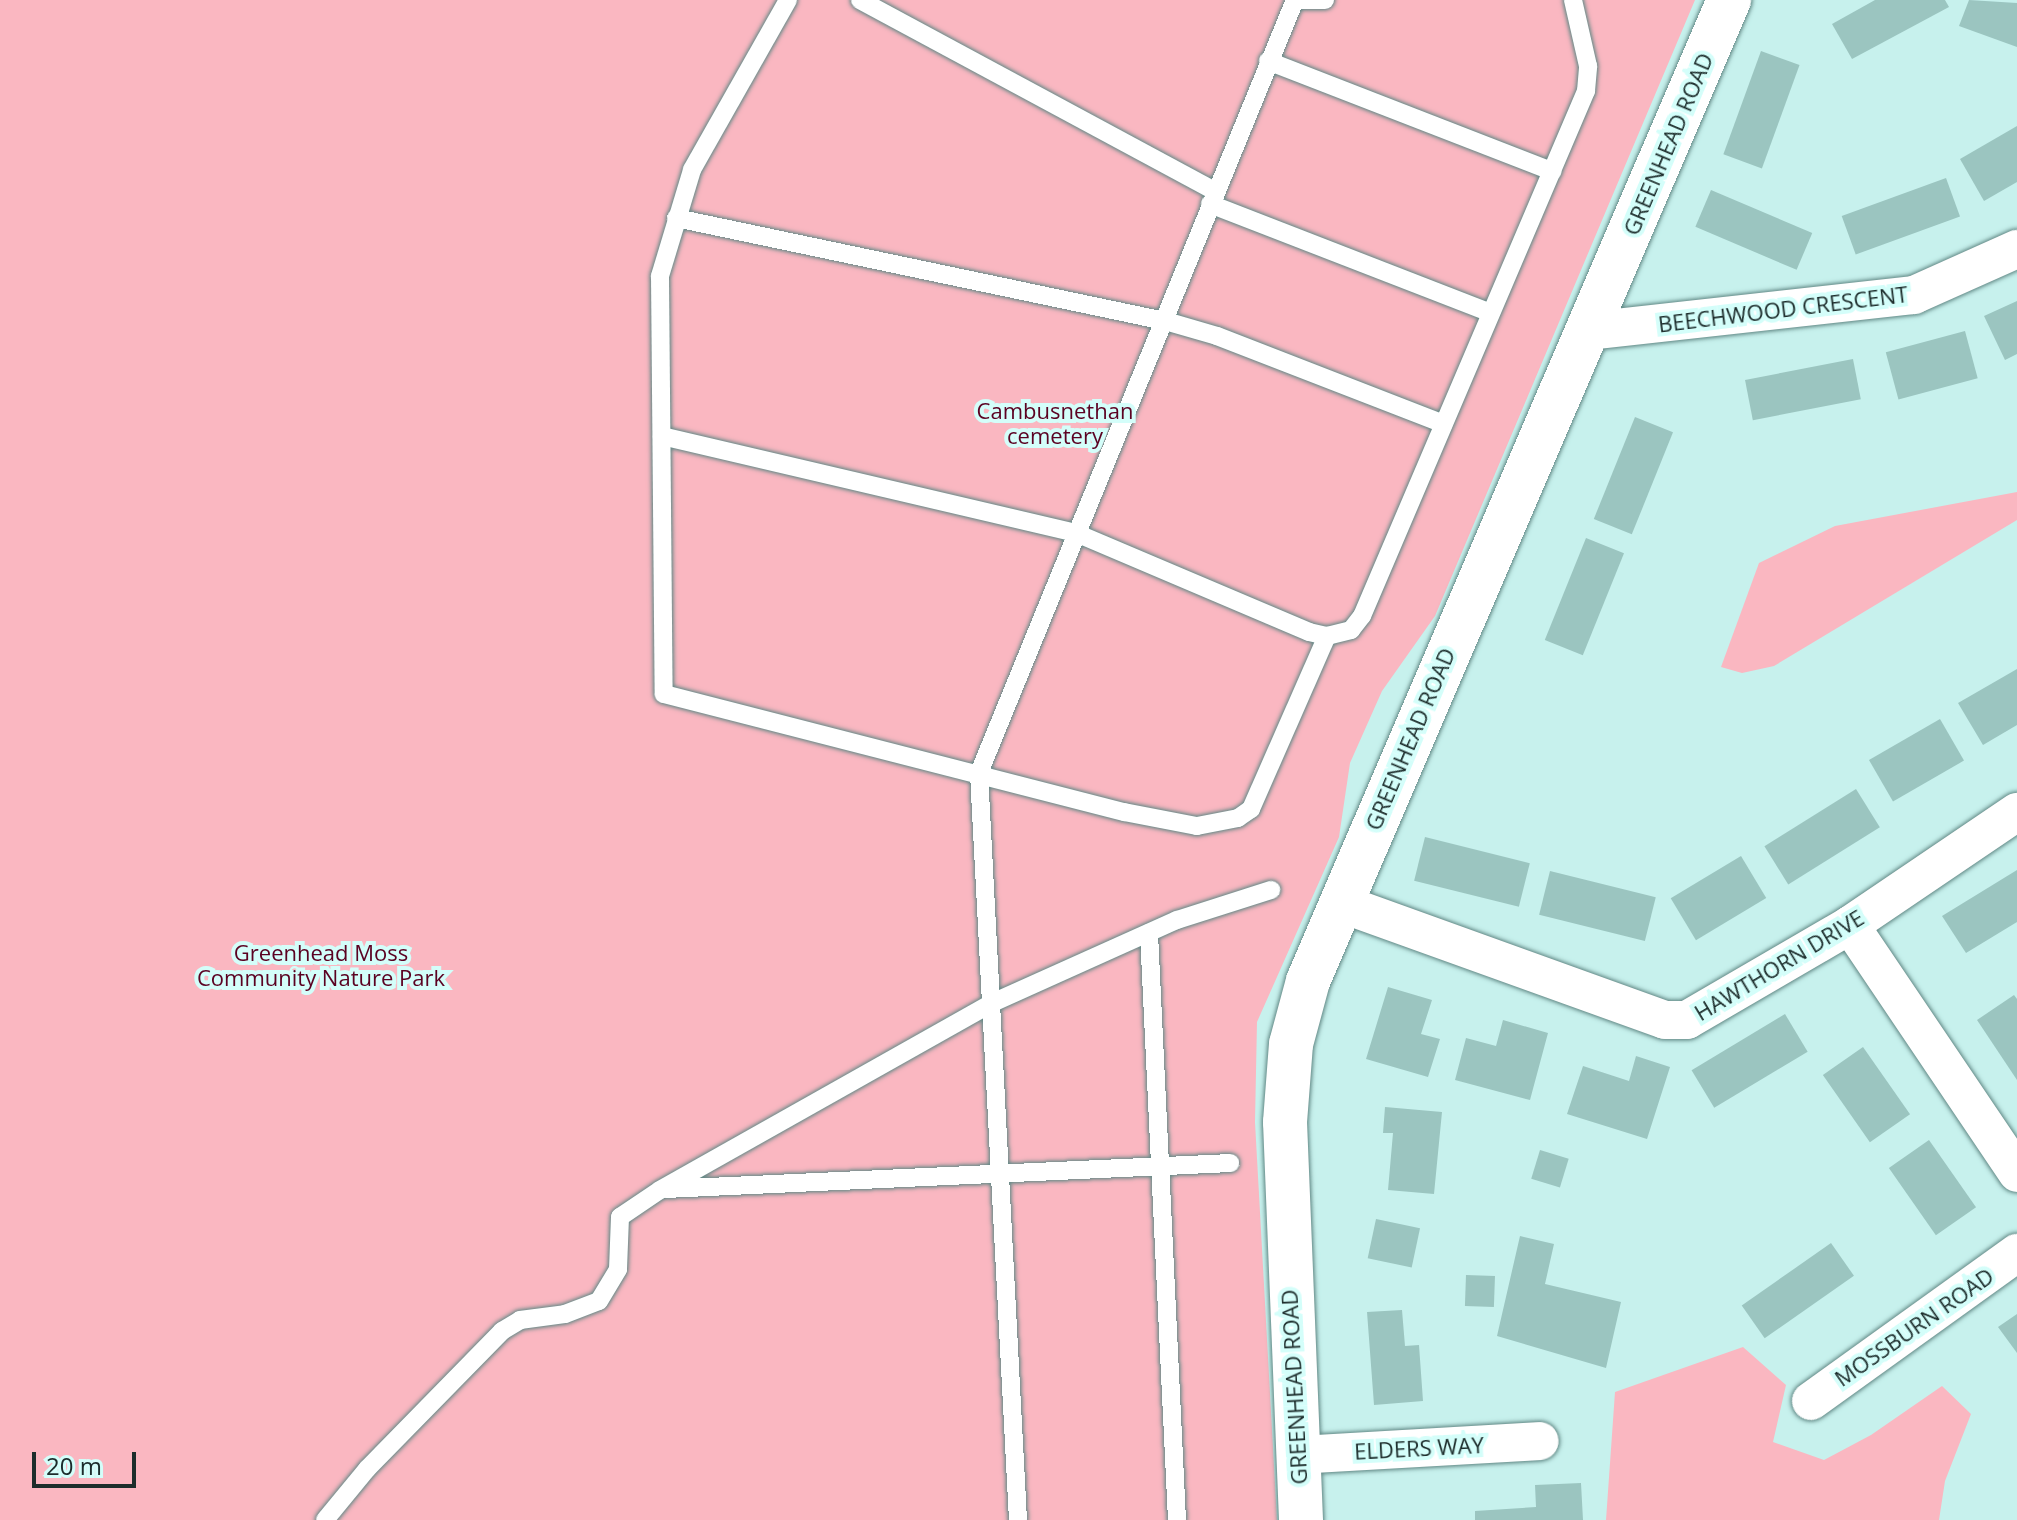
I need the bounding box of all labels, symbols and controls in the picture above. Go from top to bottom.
street label: GREENHEAD ROAD [1618,49,1718,239]
street label: BEECHWOOD CRESCENT [1657,281,1909,337]
park label: Cambusnethan cemetery [977,397,1133,448]
street label: GREENHEAD ROAD [1360,644,1460,834]
street label: HAWTHORN DRIVE [1690,904,1868,1026]
park label: Greenhead Moss Community Nature Park [197,939,445,990]
street label: MOSSBURN ROAD [1830,1262,1998,1392]
street label: GREENHEAD ROAD [1276,1289,1312,1485]
street label: ELDERS WAY [1354,1431,1484,1465]
scale bar [36,1436,140,1486]
text: 20 m [46,1449,102,1482]

